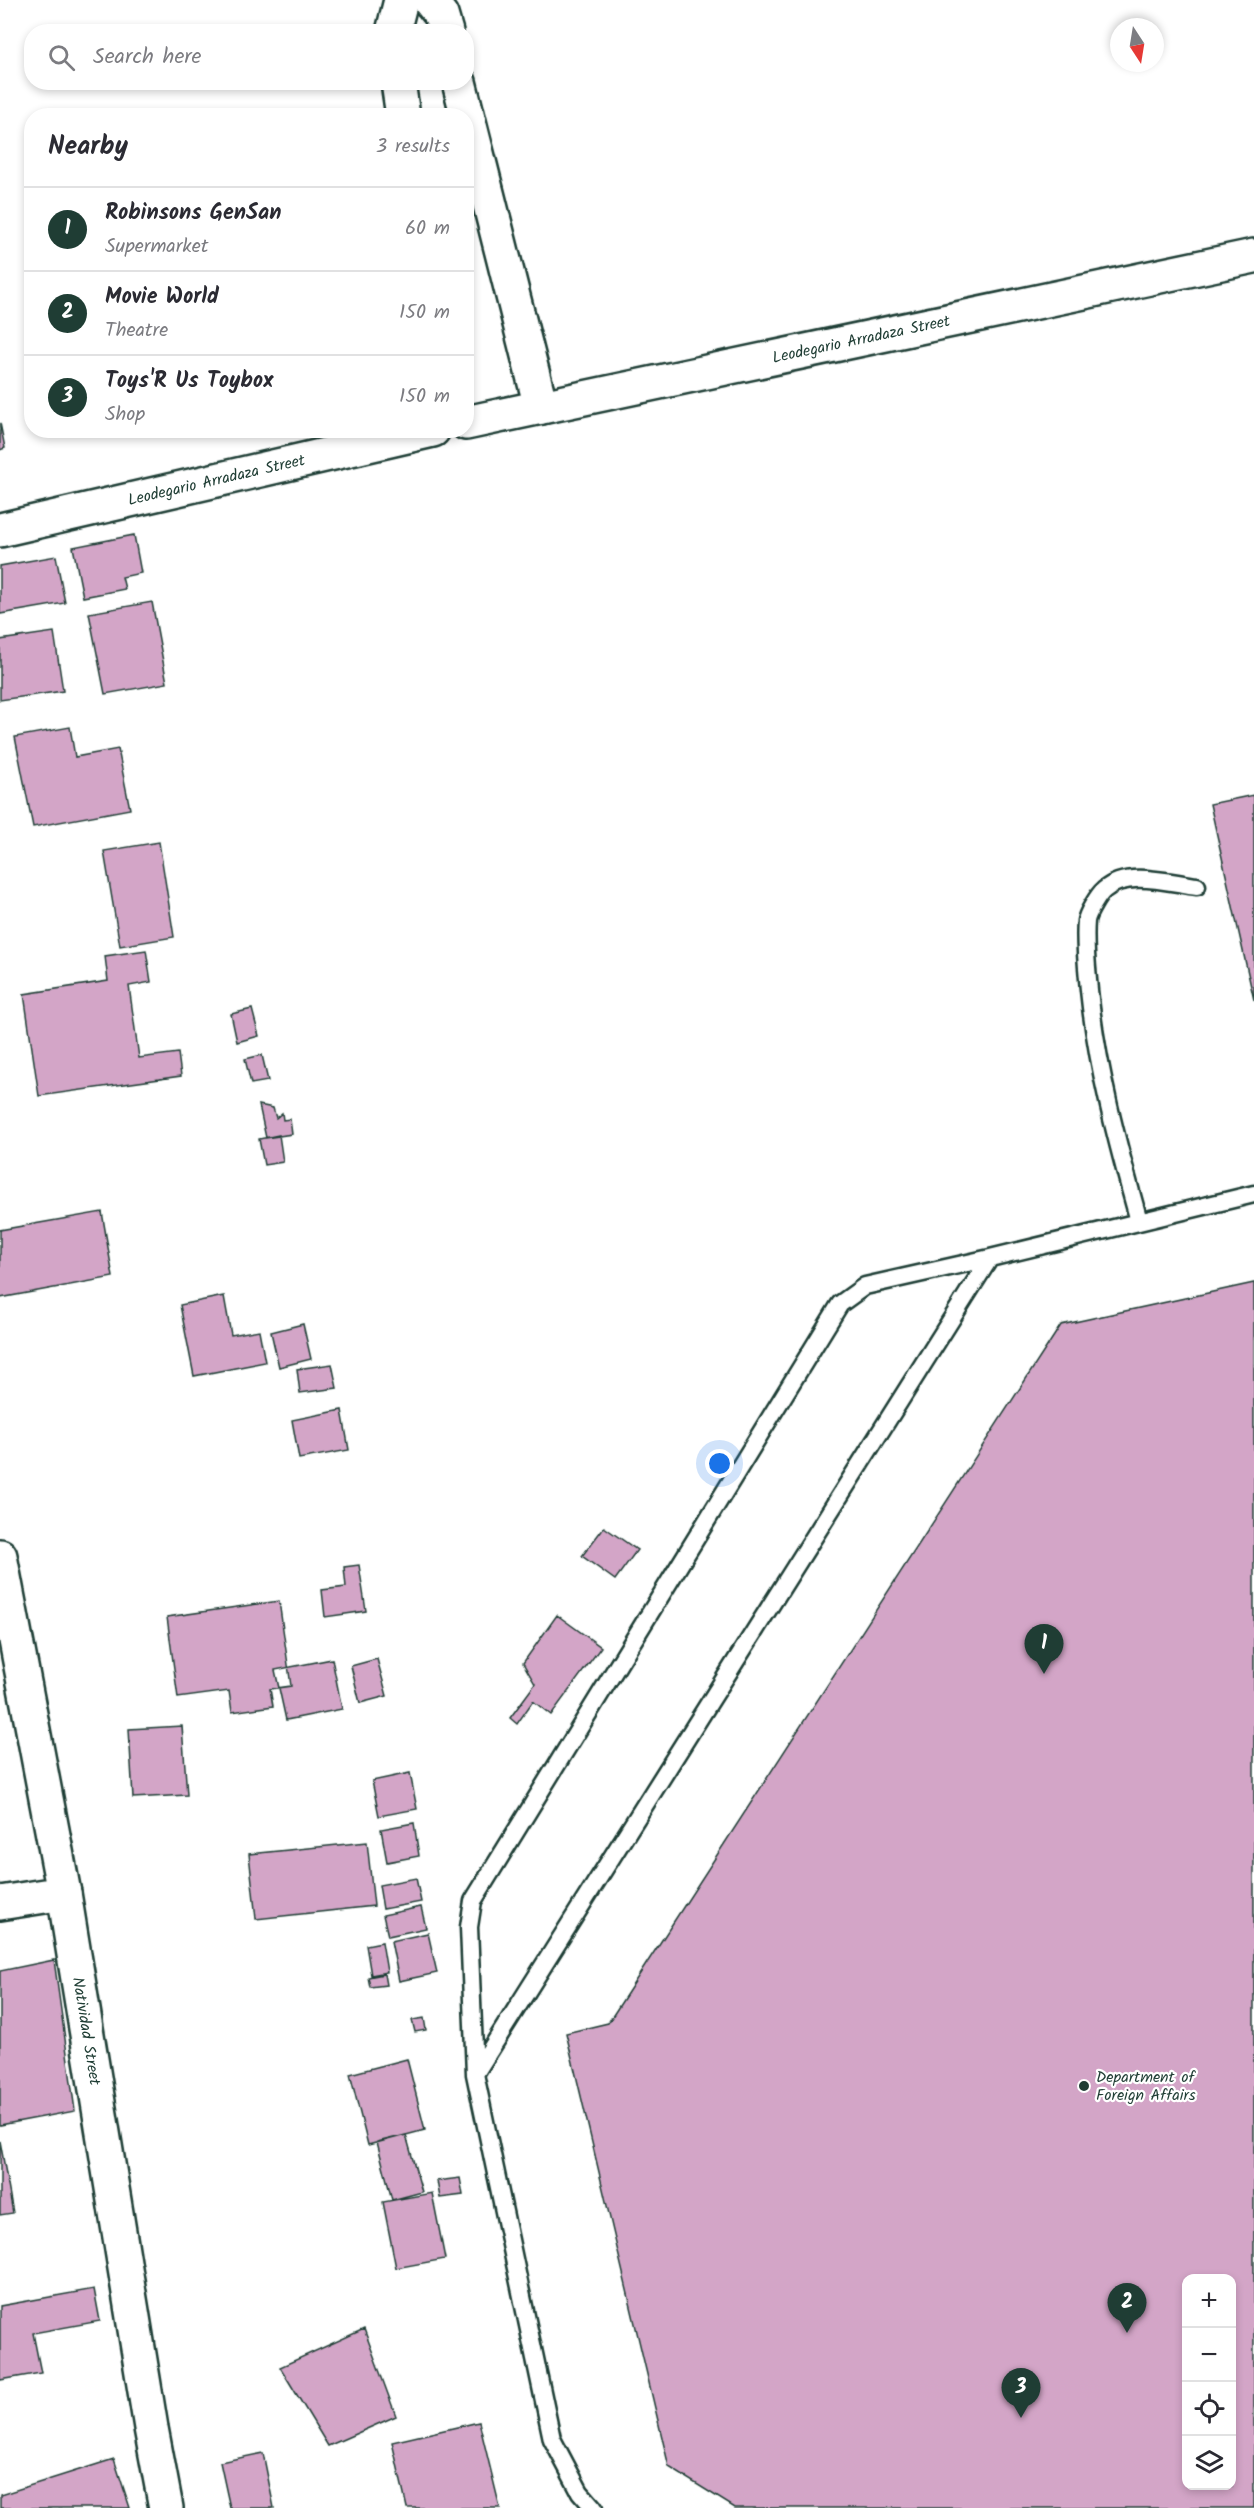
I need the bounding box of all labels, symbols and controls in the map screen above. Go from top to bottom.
north arrow [1110,18,1164,72]
search box [24,24,474,90]
text: Search here [93,40,201,75]
icon: search [45,41,78,74]
text: Nearby [48,126,128,168]
text: 3 results [376,131,450,163]
text: Robinsons GenSan [105,196,282,231]
text: 1 [64,213,71,245]
text: 60 m [405,213,450,245]
text: Supermarket [105,231,208,263]
text: Movie World [105,280,219,315]
text: 2 [62,297,73,329]
text: 150 m [399,297,450,329]
street label: Leodegario Arradaza Street [770,308,953,370]
text: Theatre [105,315,168,347]
text: Toys'R Us Toybox [105,364,273,399]
text: 3 [62,381,73,413]
text: 150 m [399,381,450,413]
text: Shop [105,399,145,431]
street label: Leodegario Arradaza Street [125,447,308,513]
your location [705,1449,734,1478]
pin: 1 [1024,1624,1064,1674]
street label: Natividad Street [65,1975,108,2088]
place label: Department of Foreign Affairs [1096,2065,1196,2108]
marker: Department of Foreign Affairs [1077,2079,1091,2093]
map controls [1182,2274,1236,2490]
button: + [1182,2274,1236,2328]
pin: 2 [1108,2284,1146,2333]
button: − [1182,2328,1236,2382]
pin: 3 [1002,2368,1040,2418]
button: locate [1182,2382,1236,2436]
button: layers [1182,2436,1236,2490]

